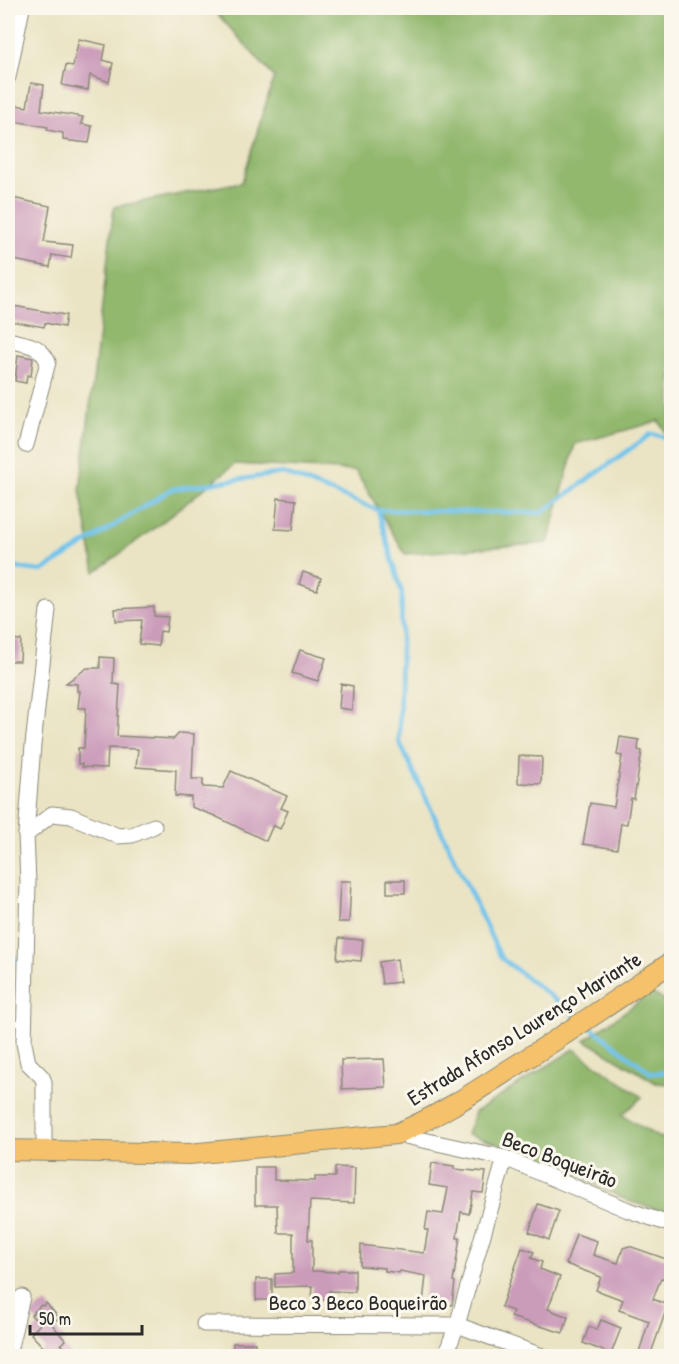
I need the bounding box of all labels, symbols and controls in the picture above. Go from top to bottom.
street label: Estrada Afonso Lourenço Mariante [401,943,647,1112]
street label: Beco Boqueirão [498,1123,622,1195]
street label: Beco 3 Beco Boqueirão [269,1287,447,1317]
scale bar [30,1298,142,1336]
text: 50 m [39,1306,71,1331]

